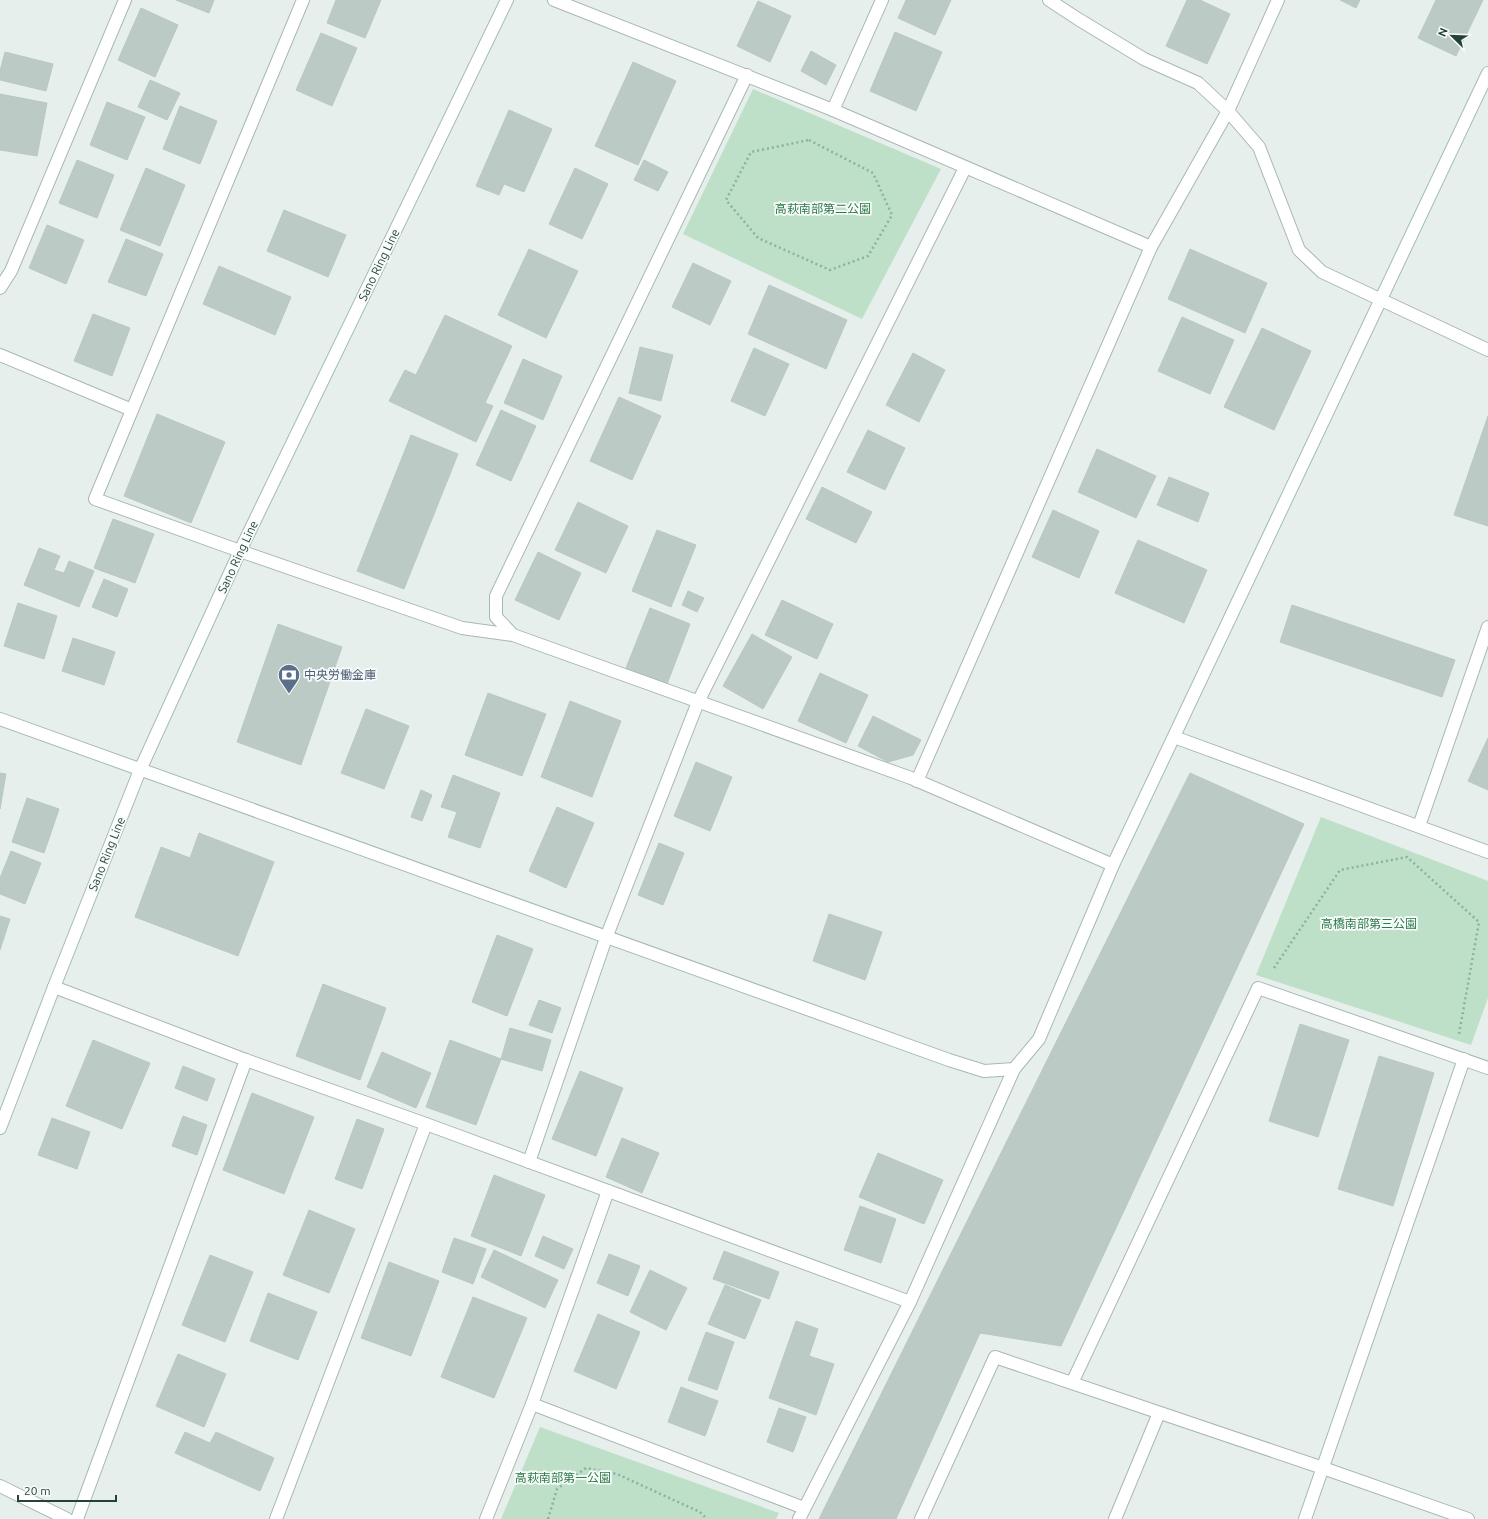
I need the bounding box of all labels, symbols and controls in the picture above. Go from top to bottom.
north arrow [1432,16,1472,56]
text: N [1436,26,1450,38]
park label: 高萩南部第二公園 [775,202,871,215]
street label: Sano Ring Line [356,227,402,303]
street label: Sano Ring Line [215,518,260,595]
bank icon: 中央労働金庫 [276,662,302,695]
place label: 中央労働金庫 [304,668,376,681]
street label: Sano Ring Line [86,815,127,893]
park label: 高橋南部第三公園 [1321,917,1417,930]
park label: 高萩南部第一公園 [515,1471,611,1484]
scale bar [18,1477,116,1503]
text: 20 m [24,1484,51,1497]

